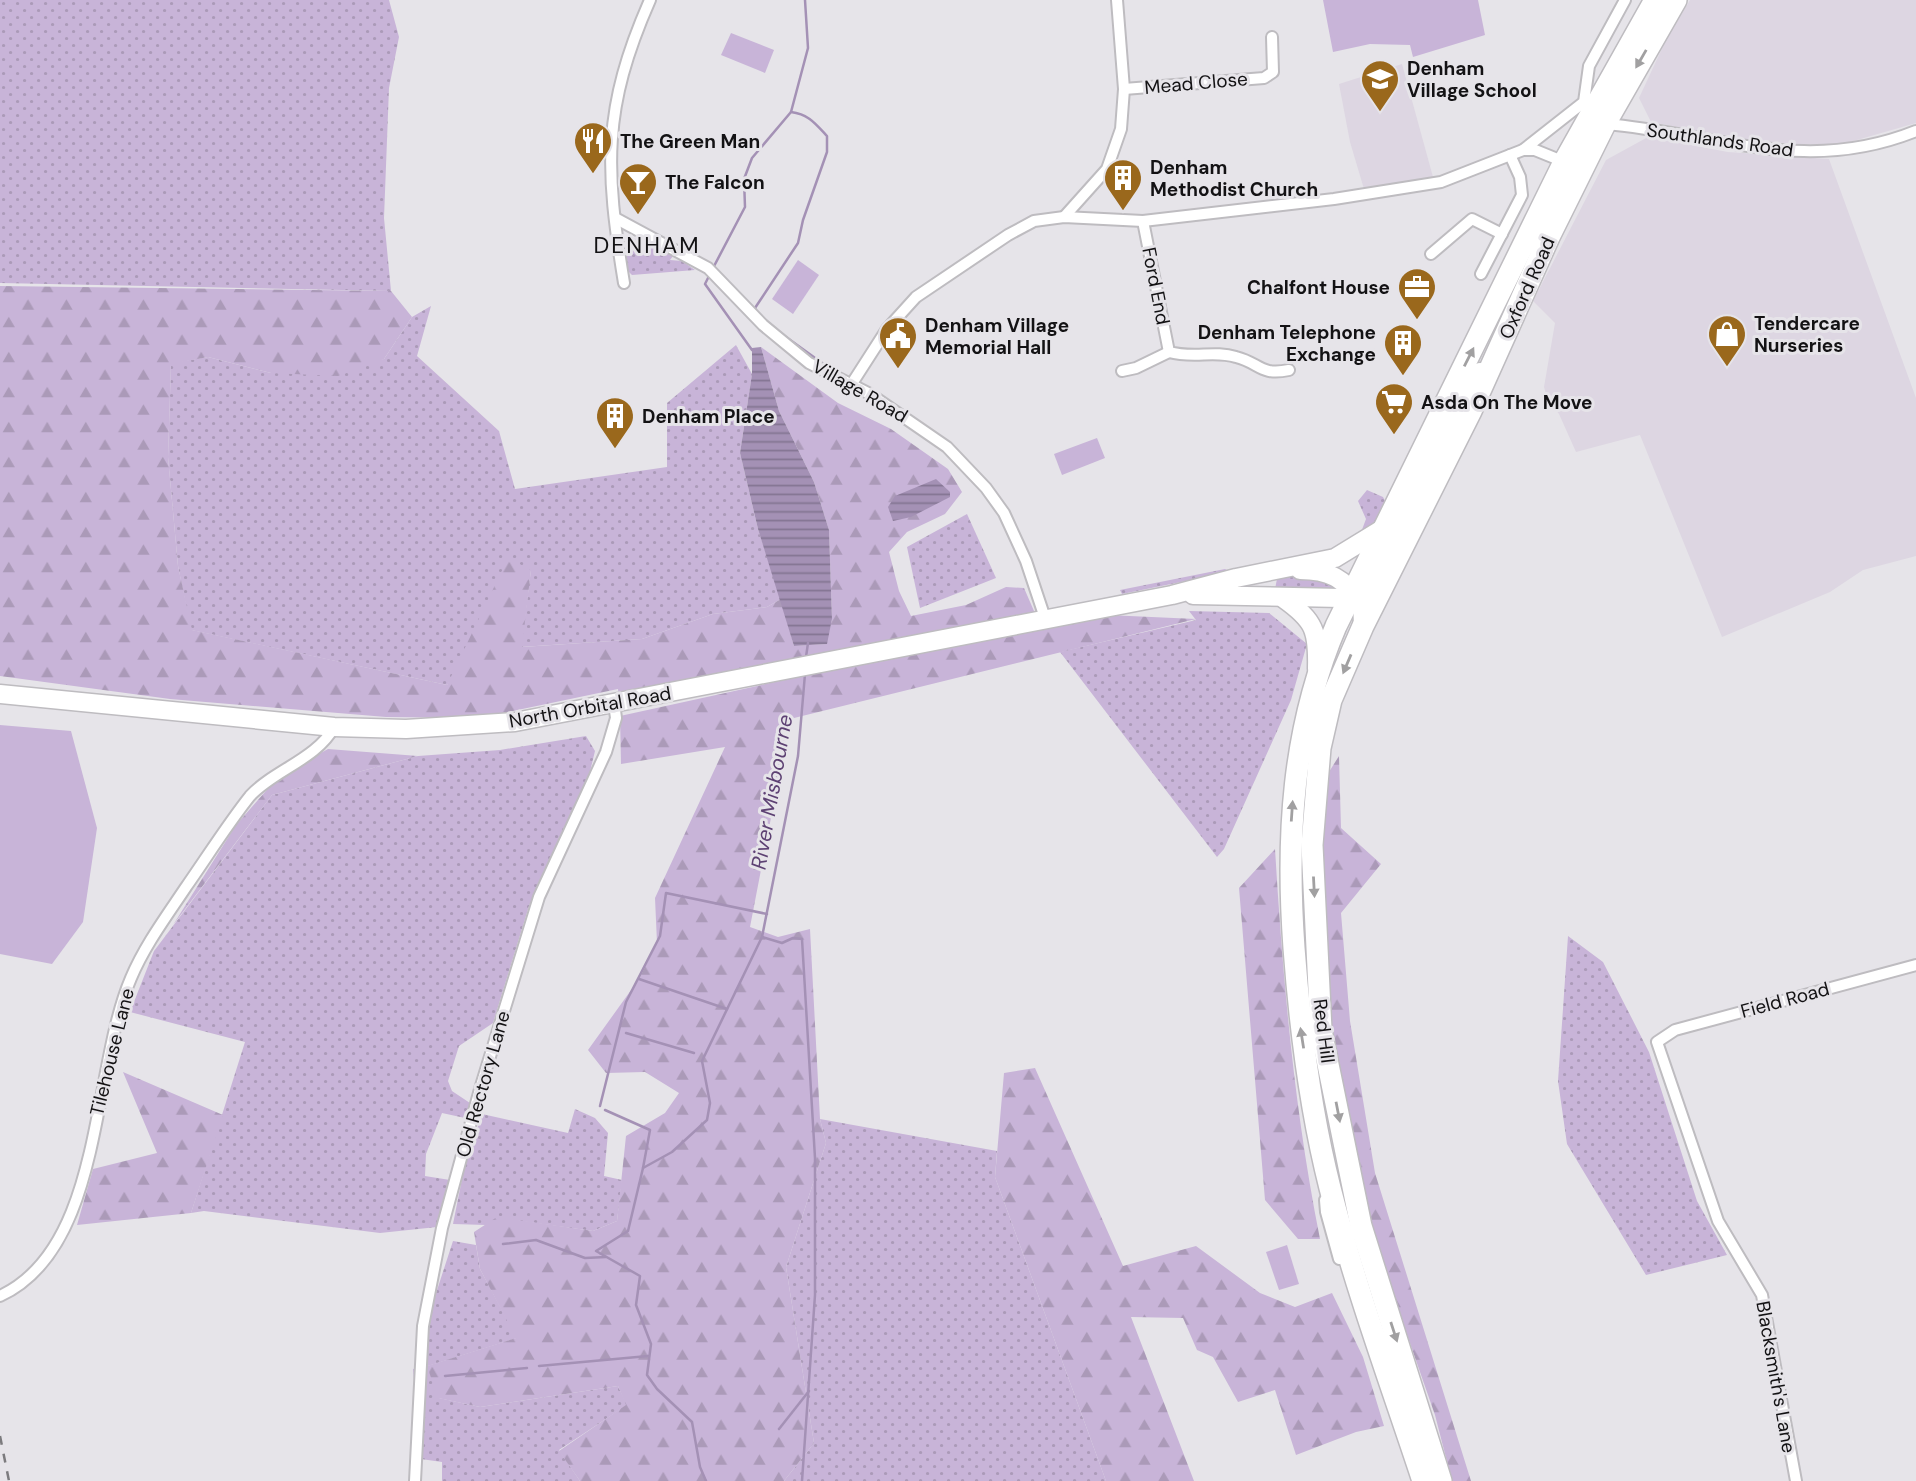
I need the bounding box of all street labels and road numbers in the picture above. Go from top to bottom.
street label: Mead Close [1143,66,1249,100]
street label: Southlands Road [1645,117,1795,163]
street label: Oxford Road [1493,233,1561,343]
street label: Ford End [1136,245,1176,327]
street label: Village Road [808,354,912,428]
street label: North Orbital Road [507,680,673,734]
street label: Field Road [1738,976,1832,1024]
street label: Tilehouse Lane [84,986,140,1118]
street label: Red Hill [1308,997,1340,1065]
street label: Old Rectory Lane [450,1008,516,1160]
street label: Blacksmith's Lane [1750,1299,1802,1455]

